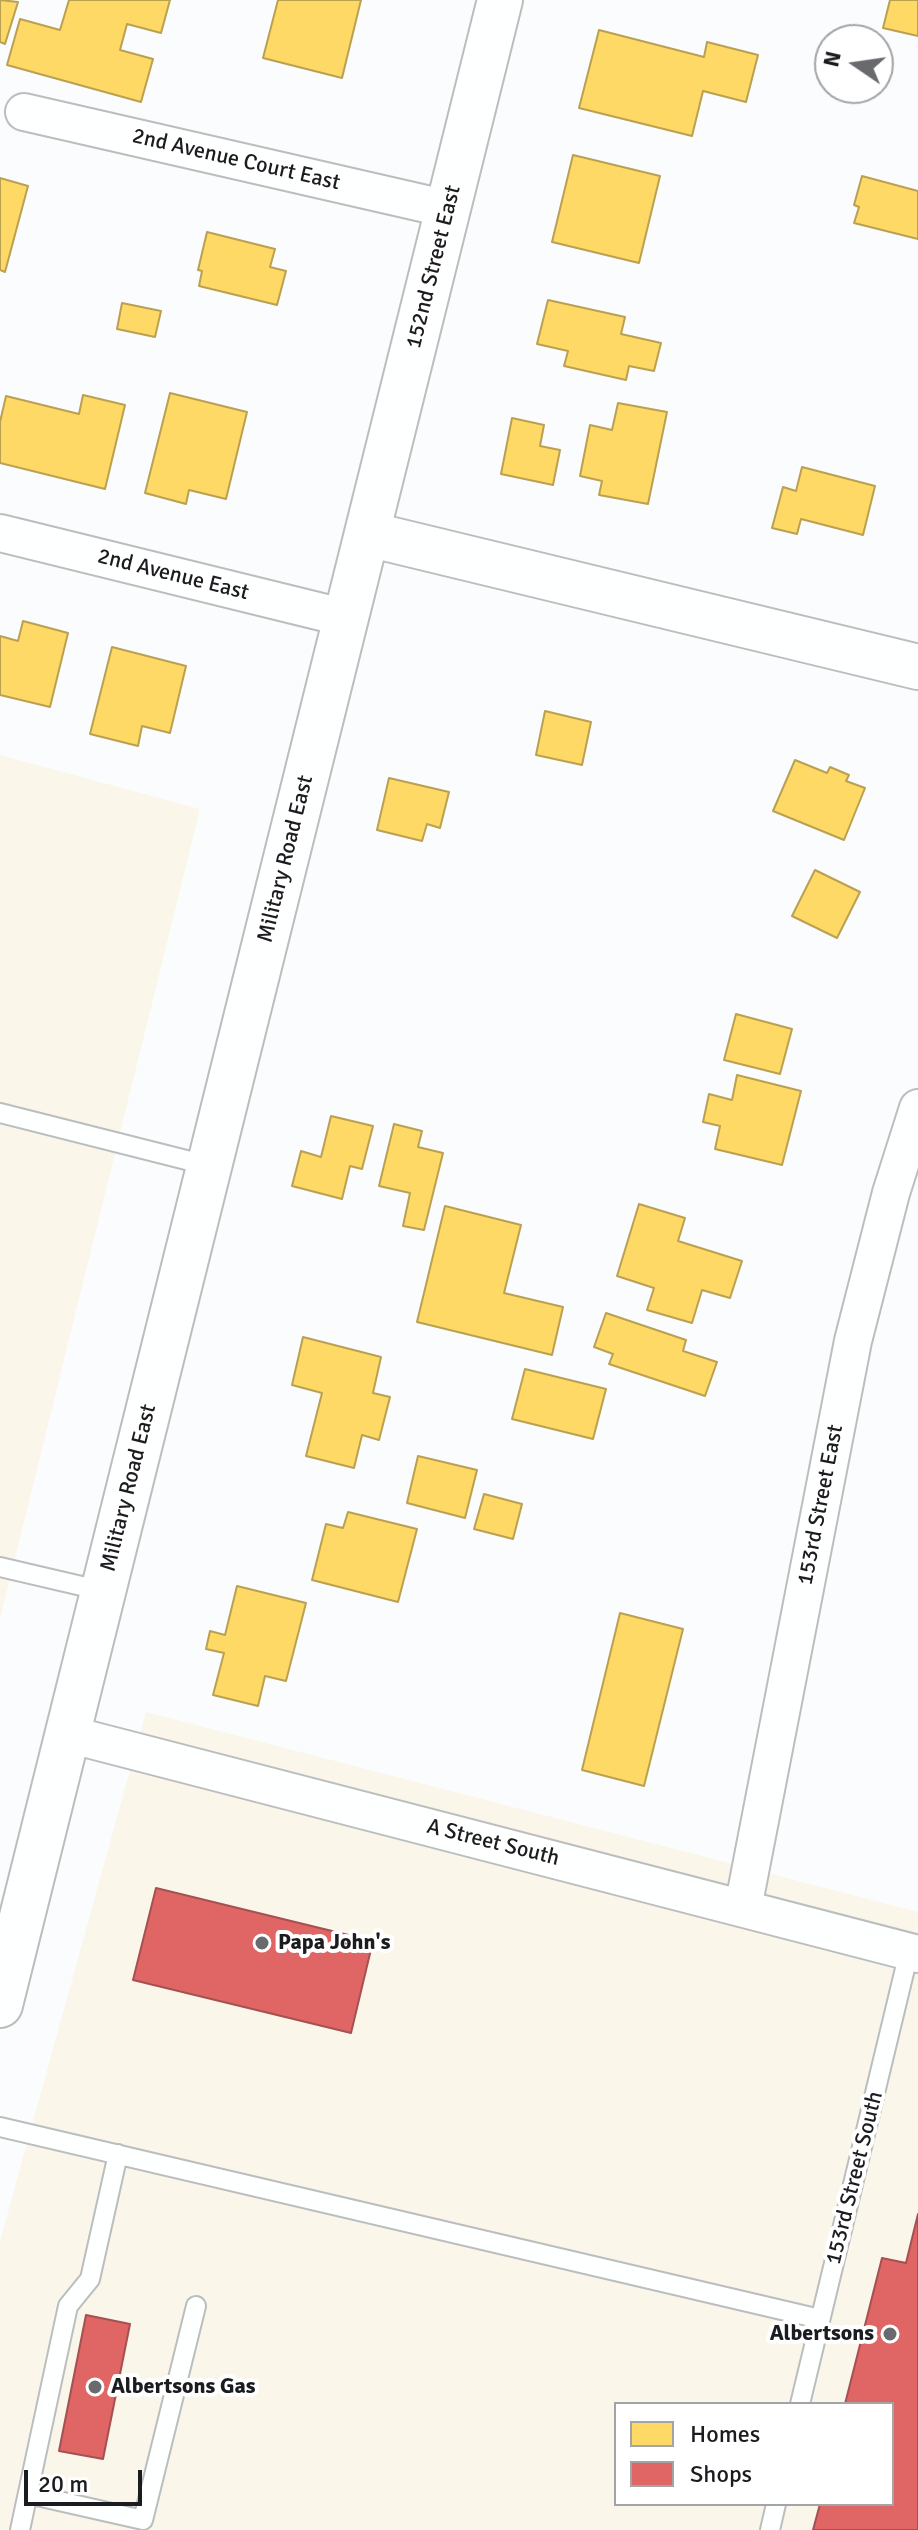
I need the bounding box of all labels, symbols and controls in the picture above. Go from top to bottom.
north arrow [814,24,894,104]
text: N [817,48,847,69]
street label: 2nd Avenue Court East [130,123,342,197]
street label: 152nd Street East [401,183,467,351]
street label: 2nd Avenue East [95,543,251,607]
street label: Military Road East [252,773,320,945]
street label: Military Road East [95,1402,163,1574]
street label: 153rd Street East [792,1422,850,1588]
street label: A Street South [424,1814,562,1872]
place label: Papa John's [278,1930,390,1956]
marker: Papa John's [253,1934,271,1952]
street label: 153rd Street South [821,2089,889,2267]
place label: Albertsons [770,2321,874,2347]
marker: Albertsons [881,2325,899,2343]
place label: Albertsons Gas [111,2374,255,2400]
marker: Albertsons Gas [86,2378,104,2396]
legend [614,2402,894,2506]
text: Homes [690,2419,760,2449]
scale bar [28,2454,146,2504]
text: Shops [690,2459,752,2489]
text: 20 m [38,2469,88,2499]

